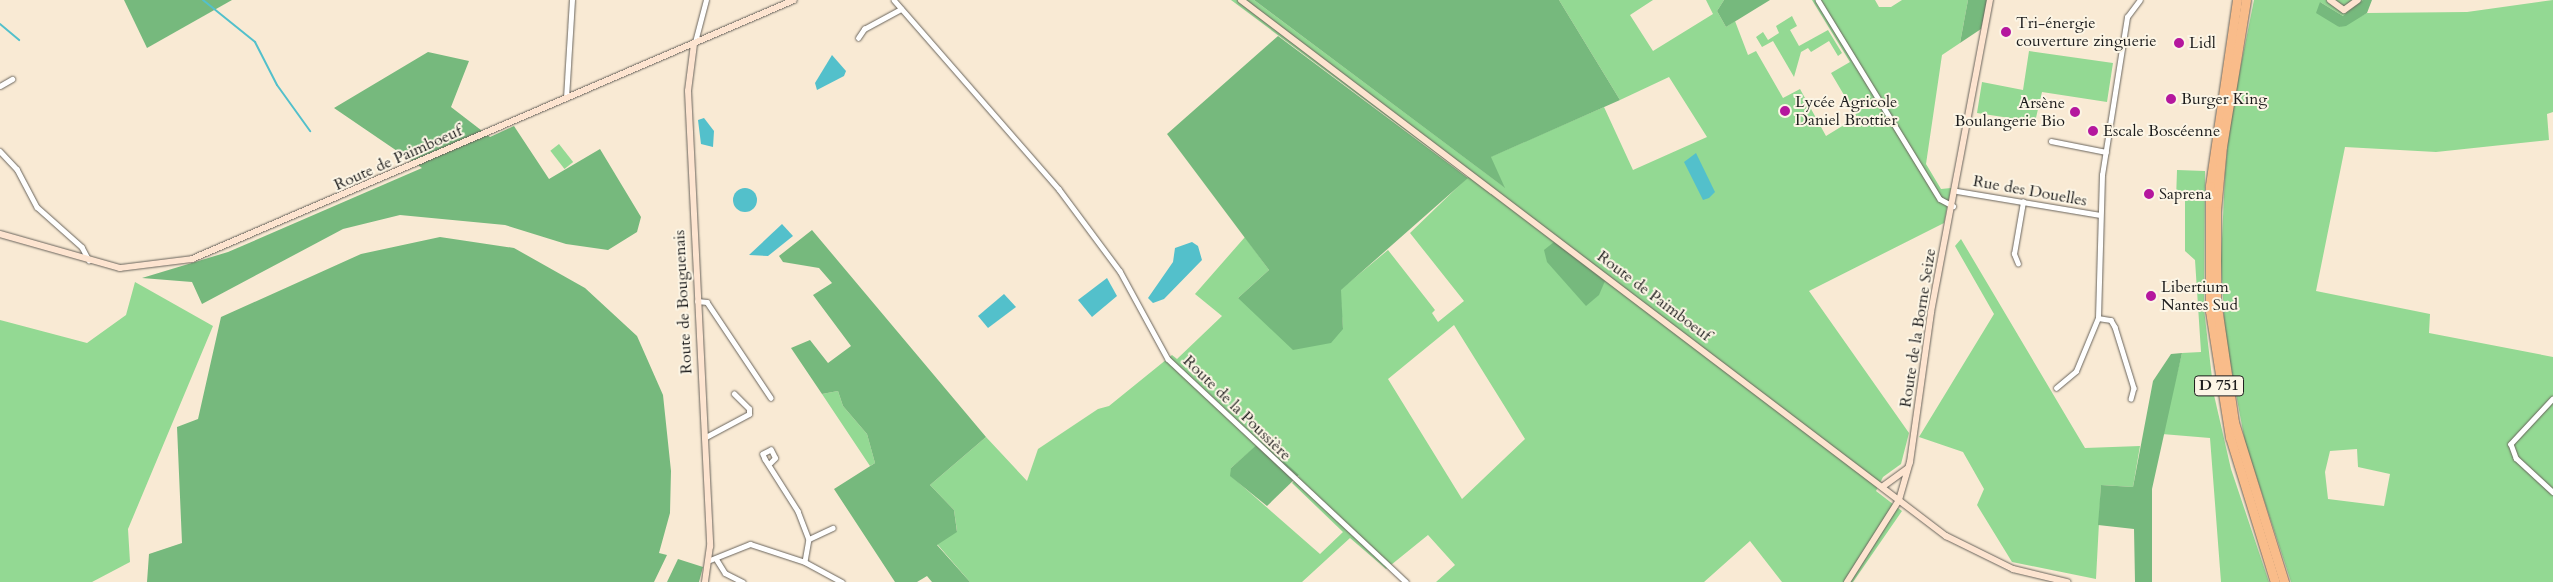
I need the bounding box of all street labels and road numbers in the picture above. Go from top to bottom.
street label: Route de Paimboeuf [331,121,465,195]
street label: Rue des Douelles [1972,172,2088,210]
street label: Route de Bouguenais [670,229,696,375]
street label: Route de Paimboeuf [1593,247,1715,345]
street label: Route de la Borne Seize [1896,247,1940,409]
street label: Route de la Poussière [1179,351,1295,465]
road number: D 751 [2194,374,2244,398]

